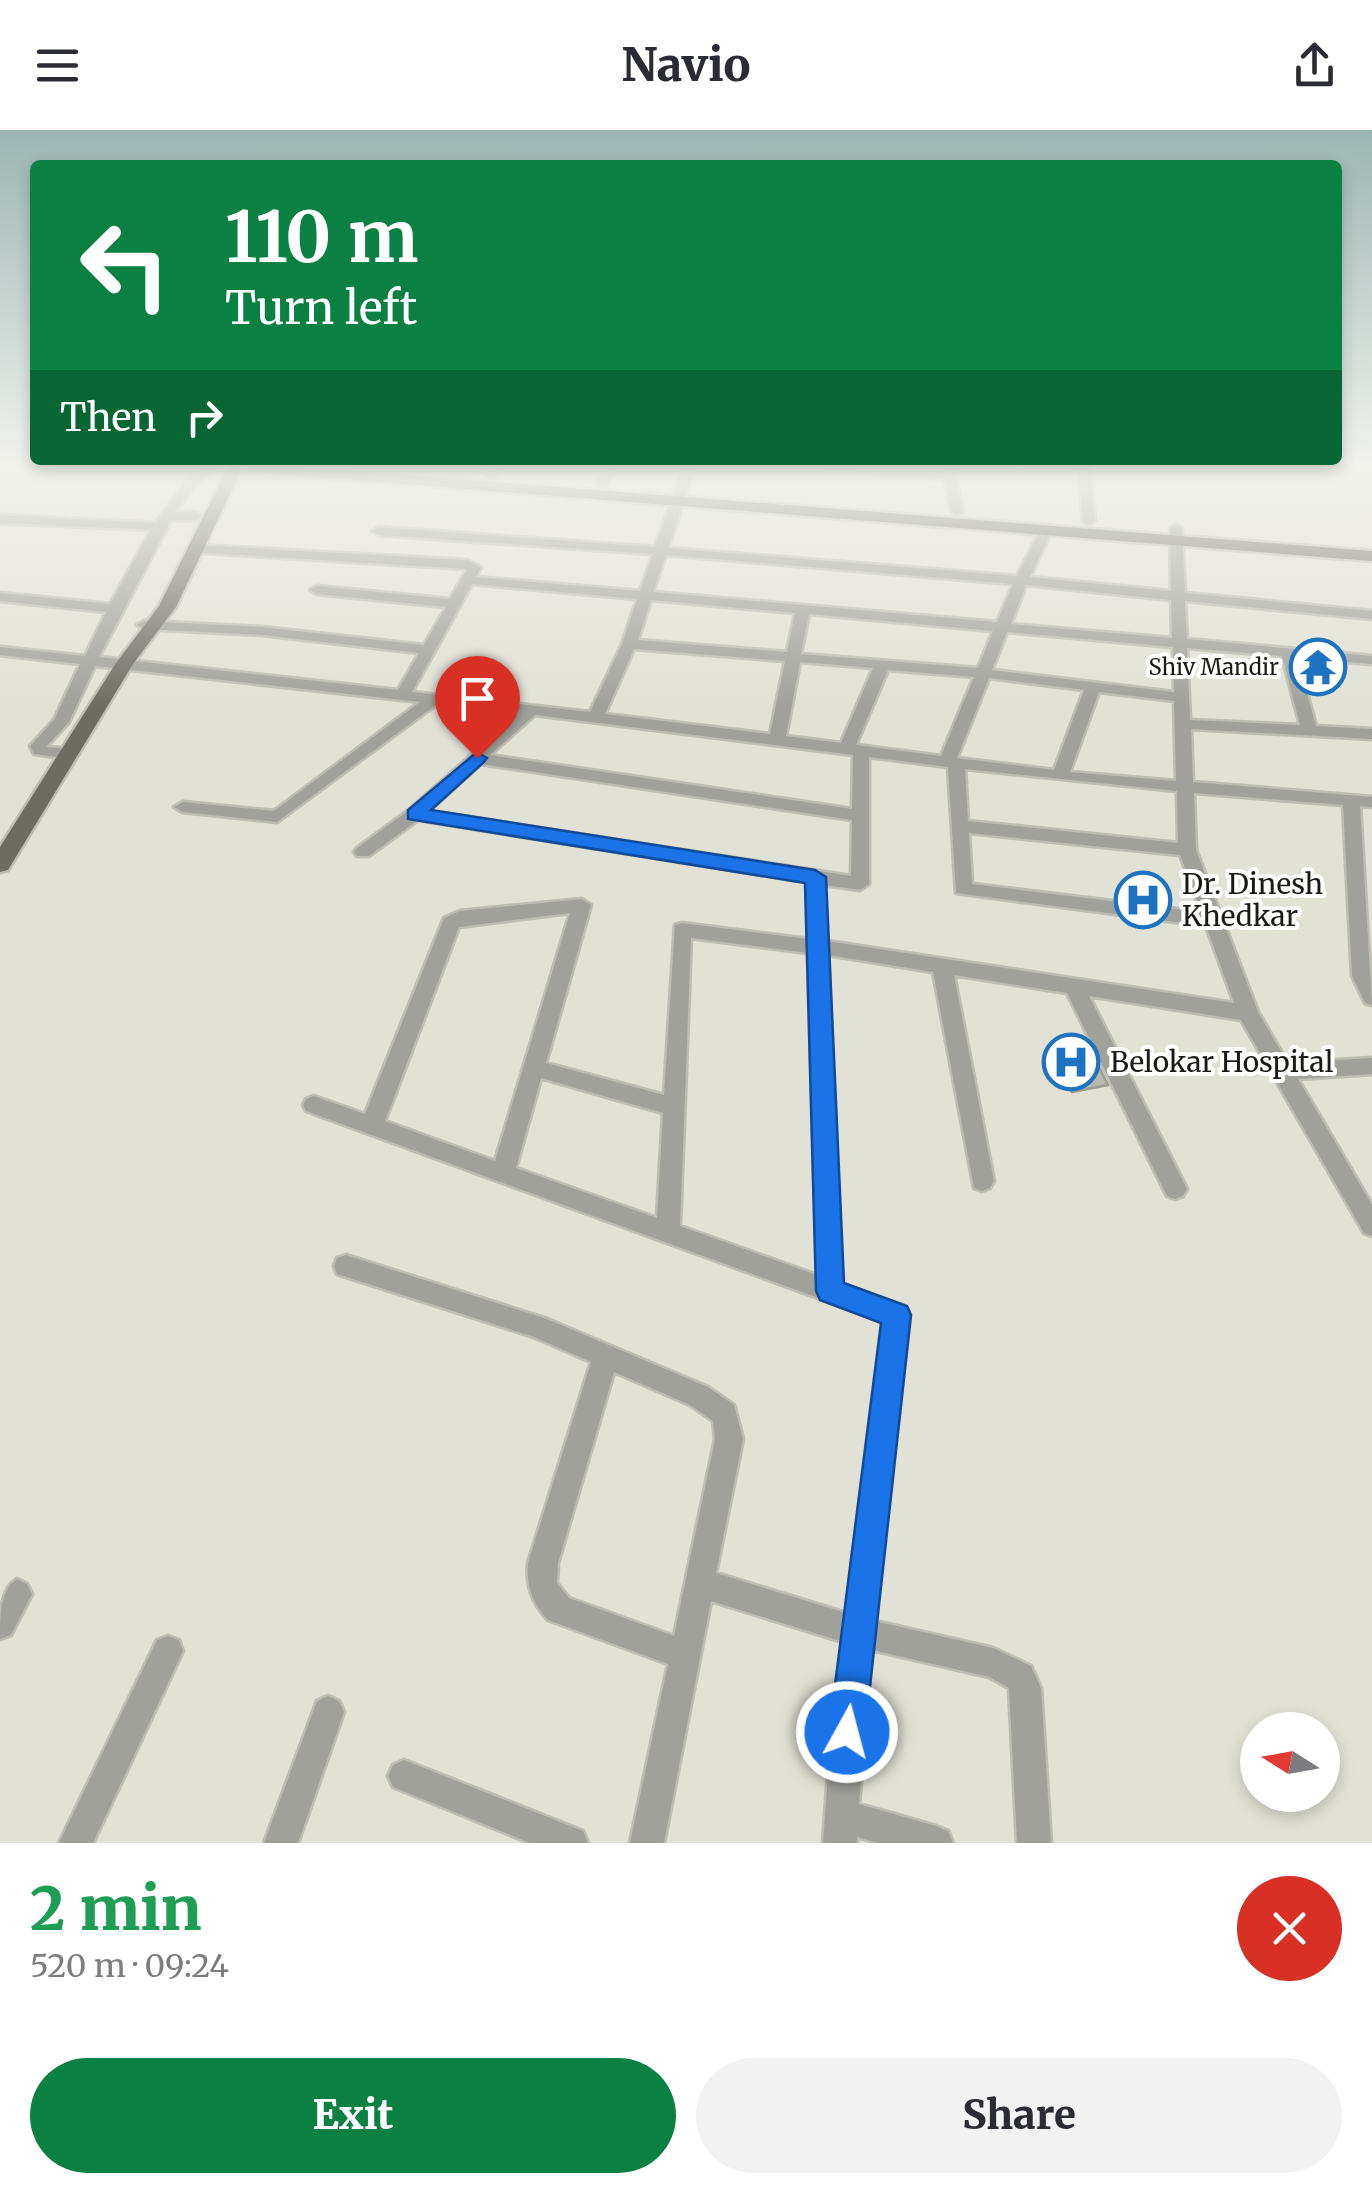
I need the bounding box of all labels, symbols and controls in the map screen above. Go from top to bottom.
text: Navio [621,37,751,93]
icon: menu [30,38,85,93]
icon: share [1287,38,1342,93]
text: 110 m [225,193,418,281]
icon: left [60,200,190,330]
text: Turn left [225,280,417,336]
icon: right [177,390,232,445]
text: Then [60,394,157,441]
temple icon: Shiv Mandir [1288,637,1348,697]
place label: Shiv Mandir [1149,653,1279,681]
pin [435,656,520,759]
icon: arrive [450,671,505,726]
place label: Dr. Dinesh Khedkar [1182,866,1323,934]
hospital icon: Dr. Dinesh Khedkar [1113,870,1173,930]
hospital icon: Belokar Hospital [1041,1032,1101,1092]
place label: Belokar Hospital [1110,1044,1334,1080]
position arrow [795,1680,899,1784]
north arrow [1240,1712,1340,1812]
map controls [1240,1712,1340,1812]
text: 2 min [30,1871,202,1946]
button: close [1237,1876,1342,1981]
text: 520 m · 09:24 [30,1946,229,1986]
button: Exit [30,2058,676,2173]
button: Share [696,2058,1342,2173]

